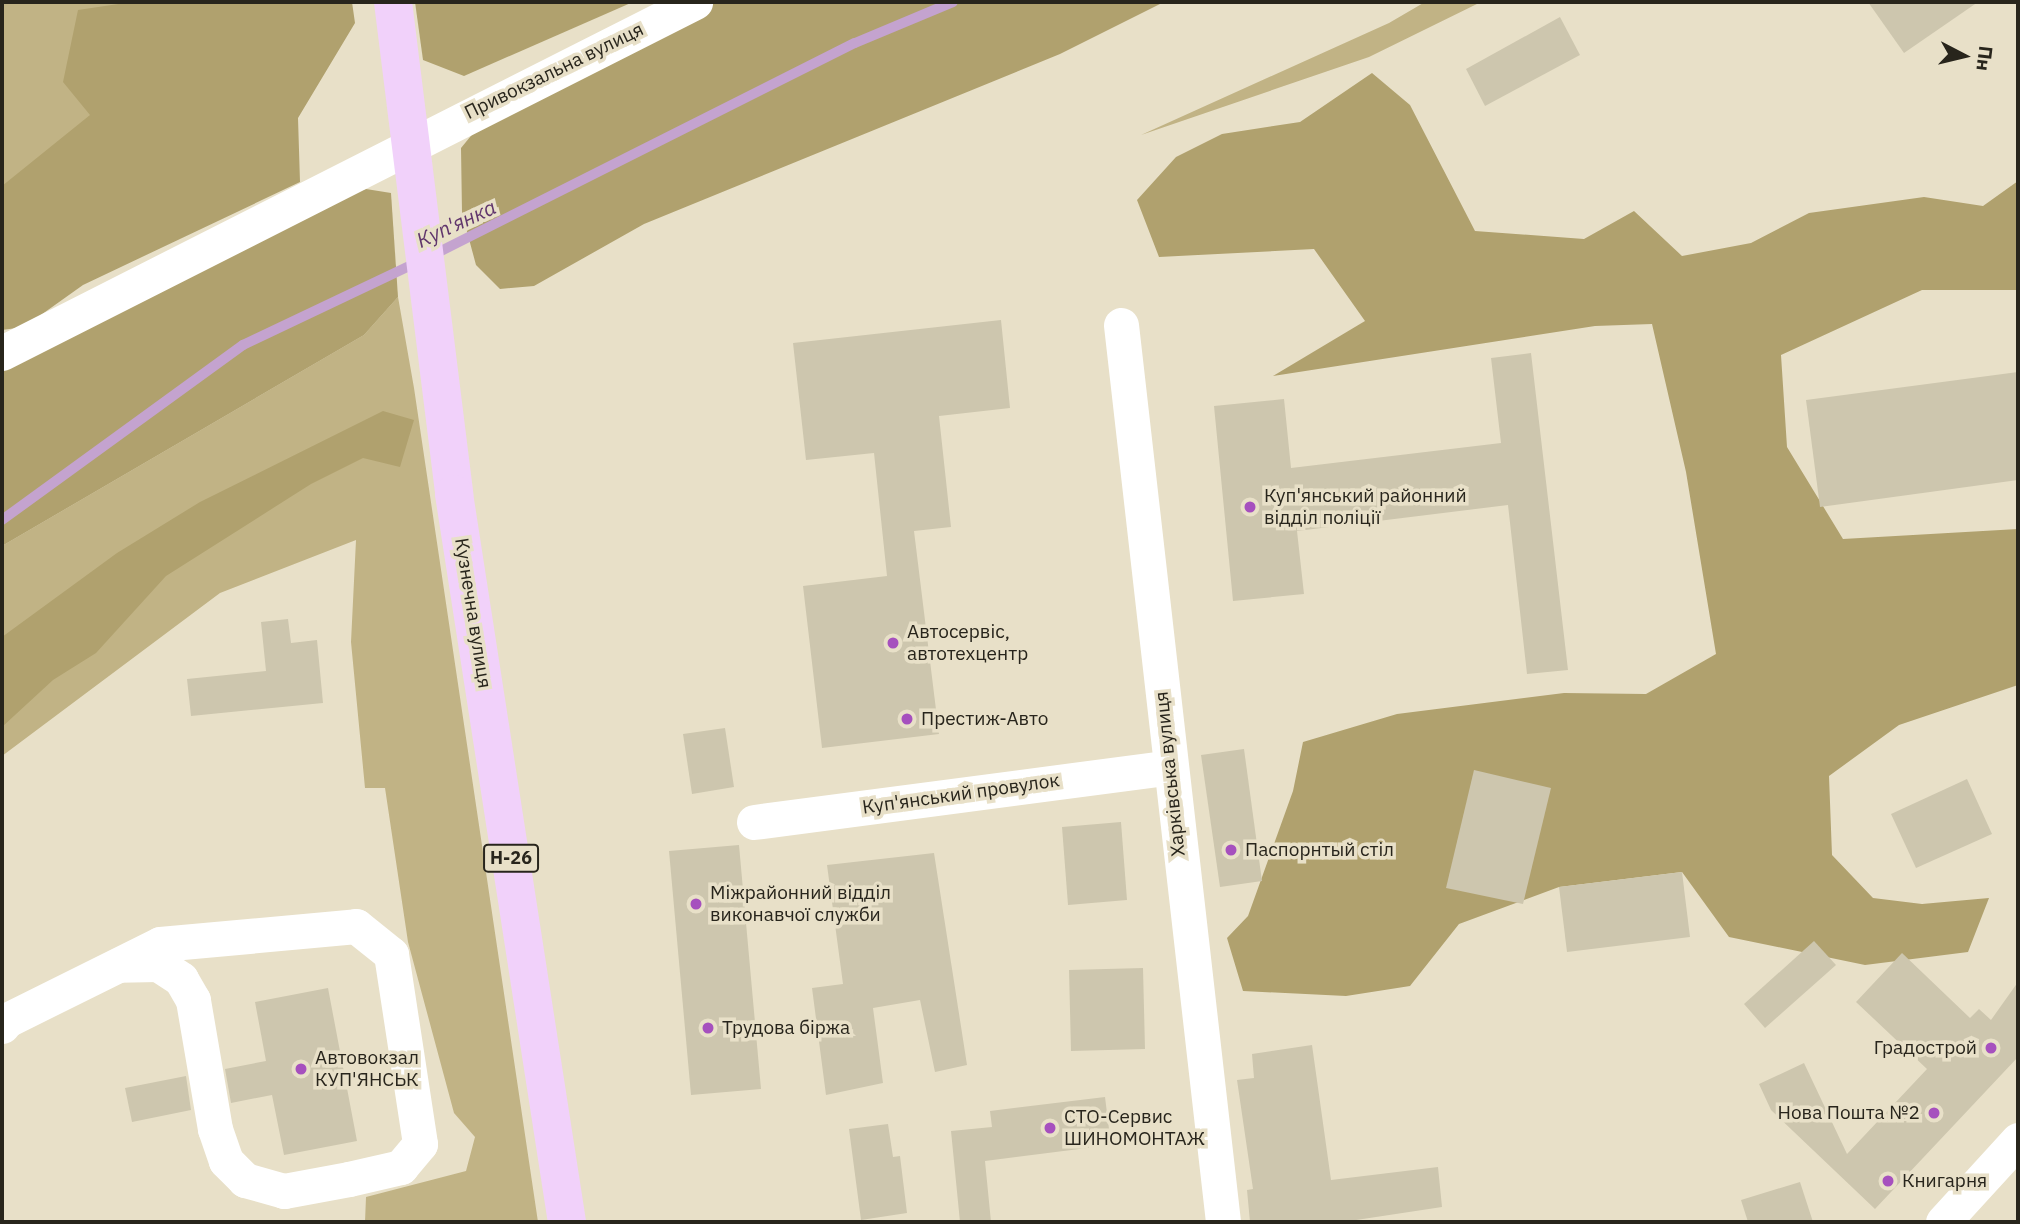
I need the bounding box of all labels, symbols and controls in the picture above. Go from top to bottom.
street label: Привокзальна вулиця [461,18,647,124]
north arrow [1929,21,1999,91]
text: Пн [1971,45,1998,72]
water label: Куп'янка [412,194,500,252]
place label: Куп'янський районний відділ поліції [1264,485,1467,529]
marker: Куп'янський районний відділ поліції [1242,499,1258,515]
street label: Кузнечна вулиця [450,536,496,690]
place label: Автосервіс, автотехцентр [907,621,1028,665]
marker: Автосервіс, автотехцентр [885,635,901,651]
street label: Харківська вулиця [1150,690,1190,858]
place label: Престиж-Авто [921,708,1048,730]
marker: Престиж-Авто [899,711,915,727]
street label: Куп'янський провулок [861,769,1061,819]
place label: Паспорнтый стіл [1245,839,1394,861]
marker: Паспорнтый стіл [1223,842,1239,858]
road number: Н-26 [483,844,539,872]
place label: Міжрайонний відділ виконавчої служби [710,882,891,926]
marker: Міжрайонний відділ виконавчої служби [688,896,704,912]
place label: Трудова біржа [722,1017,850,1039]
marker: Трудова біржа [700,1020,716,1036]
place label: Градострой [1874,1037,1977,1059]
marker: Градострой [1983,1040,1999,1056]
place label: Автовокзал КУП'ЯНСЬК [315,1047,419,1091]
marker: Автовокзал КУП'ЯНСЬК [293,1061,309,1077]
place label: Нова Пошта №2 [1778,1102,1920,1124]
marker: Нова Пошта №2 [1926,1105,1942,1121]
place label: СТО-Сервис ШИНОМОНТАЖ [1064,1106,1205,1150]
marker: СТО-Сервис ШИНОМОНТАЖ [1042,1120,1058,1136]
place label: Книгарня [1902,1170,1987,1192]
marker: Книгарня [1880,1173,1896,1189]

